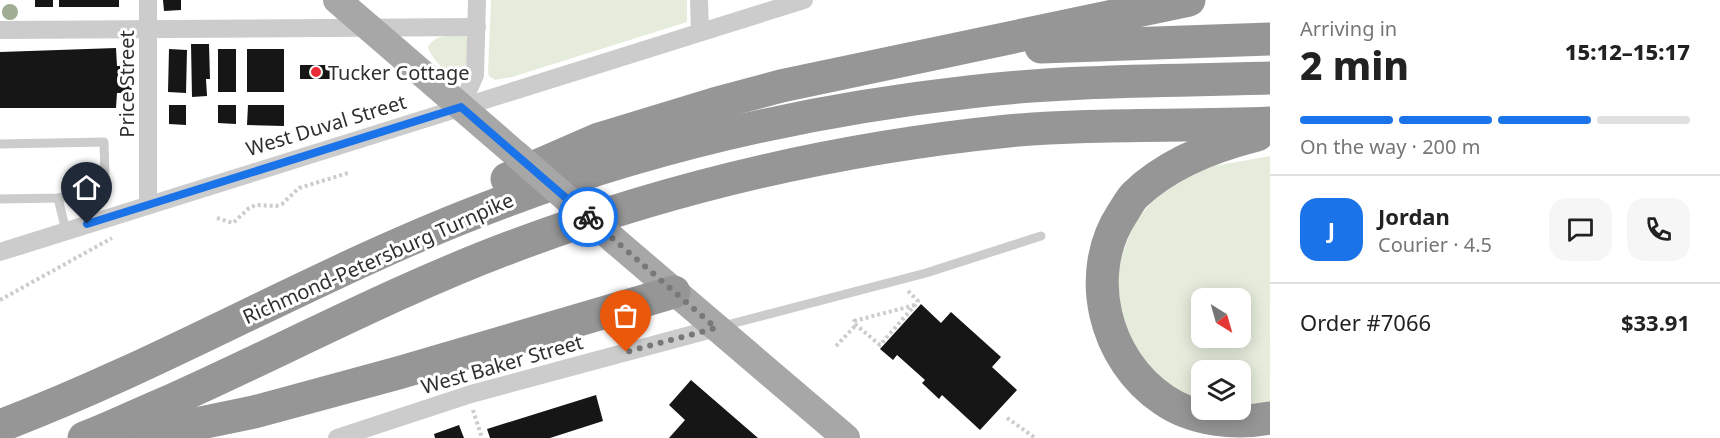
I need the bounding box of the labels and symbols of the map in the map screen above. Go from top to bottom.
street label: Price Street [113,30,140,138]
place label: Tucker Cottage [328,59,469,86]
marker: Tucker Cottage [309,65,323,79]
street label: West Duval Street [243,88,409,162]
pin [61,162,112,224]
street label: Richmond-Petersburg Turnpike [238,186,518,330]
courier [558,187,618,247]
north arrow [1191,288,1251,348]
pin [600,290,651,352]
street label: West Baker Street [418,328,586,400]

